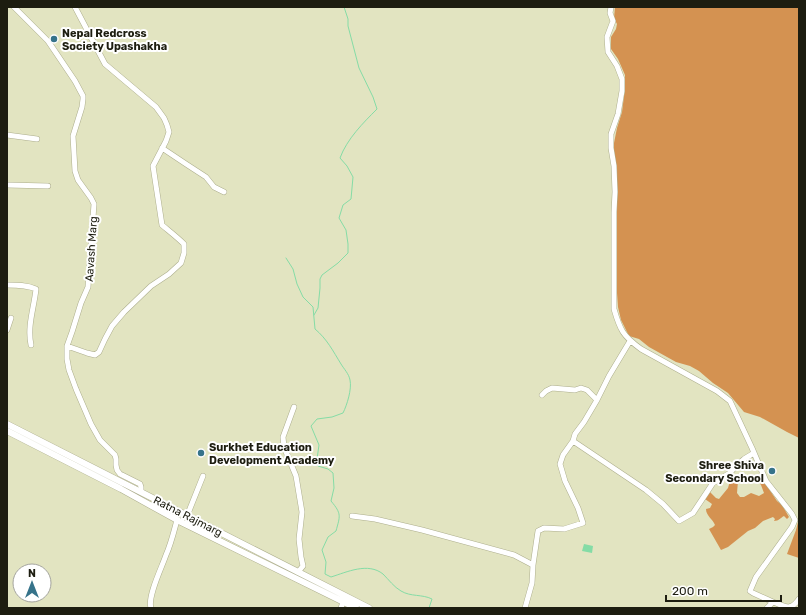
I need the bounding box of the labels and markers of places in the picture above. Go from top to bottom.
place label: Nepal Redcross Society Upashakha [62,27,167,53]
marker: Nepal Redcross Society Upashakha [49,34,59,44]
place label: Surkhet Education Development Academy [209,441,335,467]
marker: Surkhet Education Development Academy [196,448,206,458]
place label: Shree Shiva Secondary School [665,459,764,485]
marker: Shree Shiva Secondary School [767,466,777,476]

